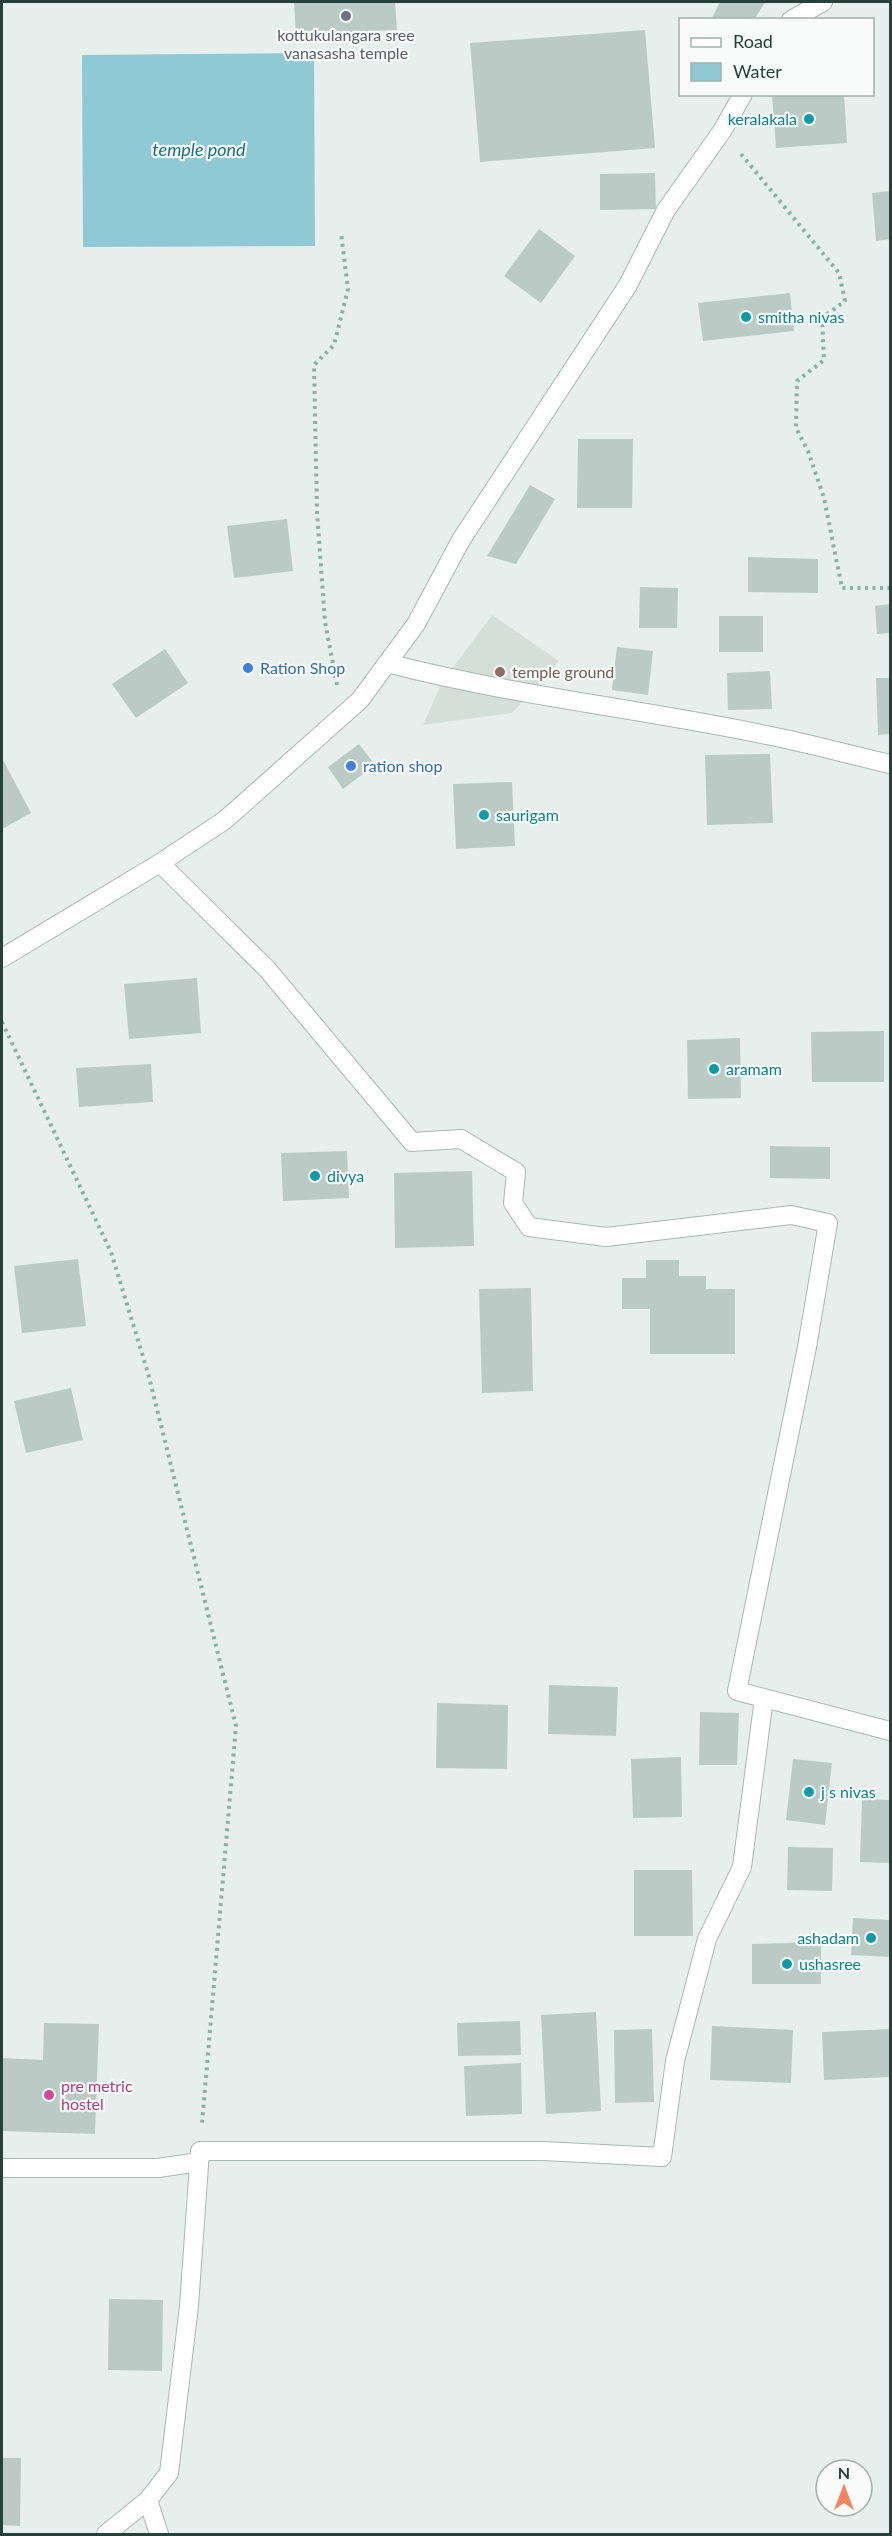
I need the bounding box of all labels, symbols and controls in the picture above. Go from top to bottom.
marker: kottukulangara sree vanasasha temple [339,9,353,23]
legend [679,18,874,96]
place label: kottukulangara sree vanasasha temple [277,25,415,62]
text: Road [733,30,773,52]
text: Water [733,60,782,82]
place label: keralakala [728,109,797,128]
marker: keralakala [802,112,816,126]
water label: temple pond [152,138,246,160]
place label: smitha nivas [758,307,844,326]
marker: smitha nivas [739,310,753,324]
place label: Ration Shop [260,658,345,677]
marker: Ration Shop [241,661,255,675]
place label: temple ground [512,662,614,681]
marker: temple ground [493,665,507,679]
place label: ration shop [363,756,442,775]
marker: ration shop [344,759,358,773]
place label: saurigam [496,805,559,824]
marker: saurigam [477,808,491,822]
place label: aramam [726,1059,782,1078]
marker: aramam [707,1062,721,1076]
place label: divya [327,1166,364,1185]
marker: divya [308,1169,322,1183]
place label: j s nivas [820,1782,876,1801]
marker: j s nivas [802,1785,816,1799]
place label: ashadam [797,1928,859,1947]
marker: ashadam [864,1931,878,1945]
place label: ushasree [799,1954,861,1973]
marker: ushasree [780,1957,794,1971]
place label: pre metric hostel [61,2076,133,2113]
marker: pre metric hostel [42,2088,56,2102]
north arrow [814,2458,874,2518]
text: N [838,2463,850,2482]

